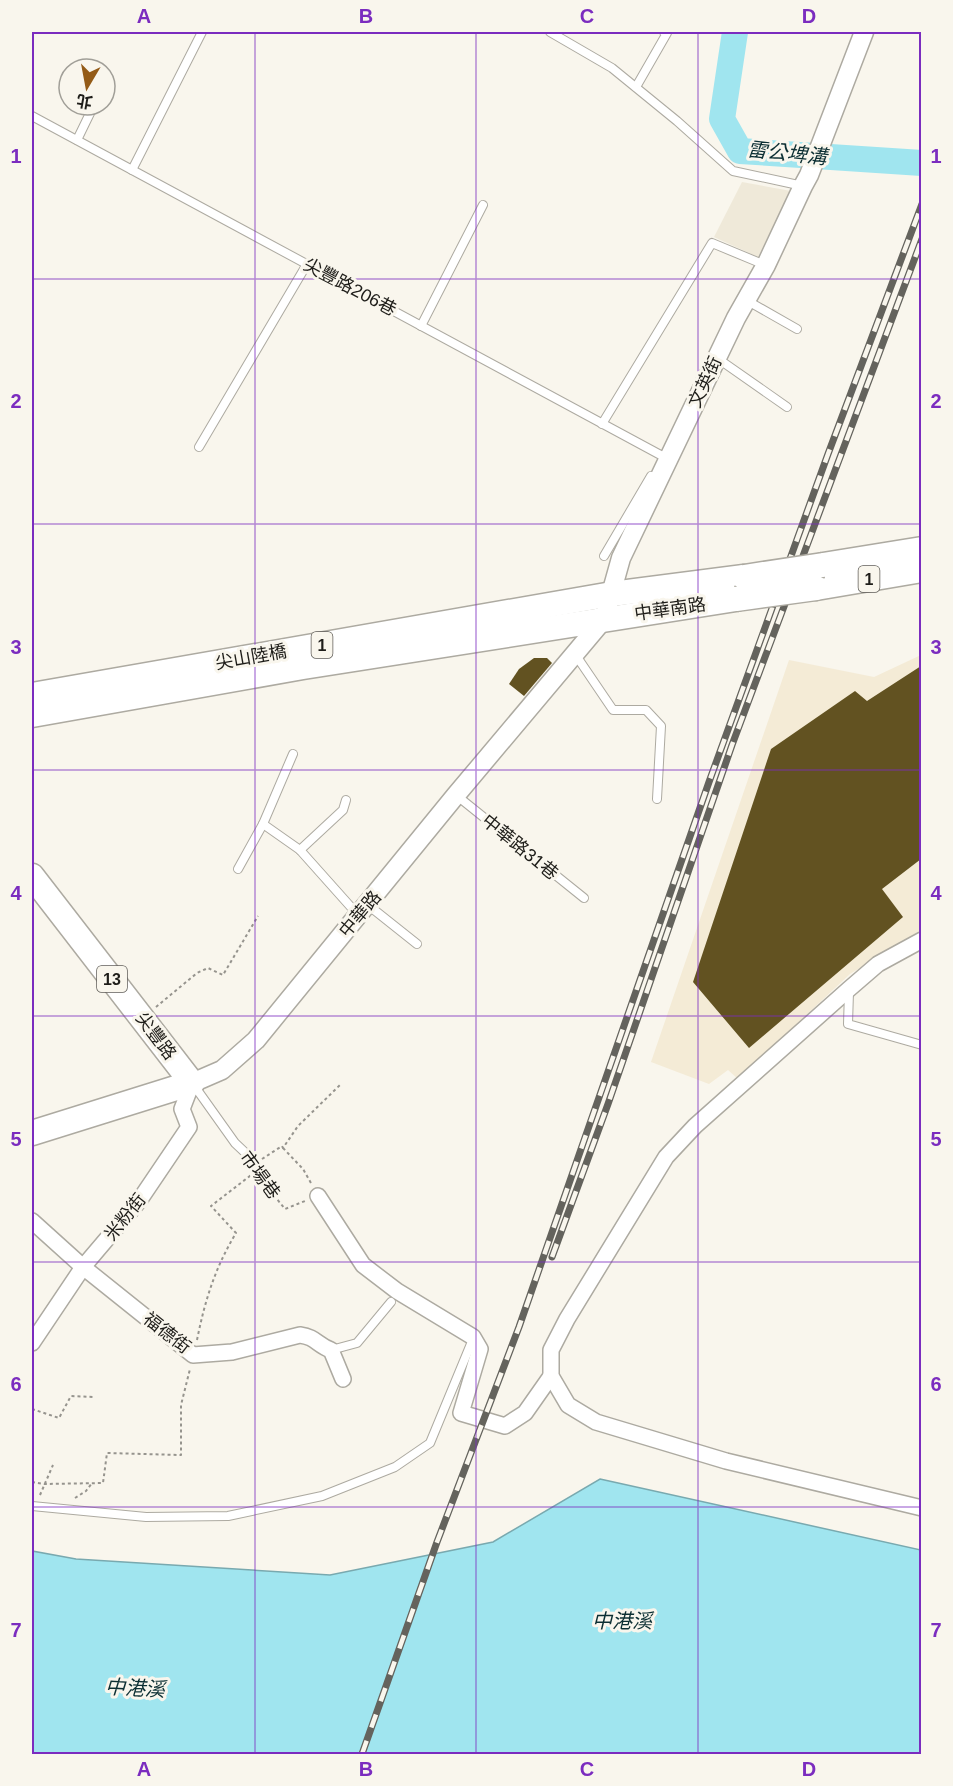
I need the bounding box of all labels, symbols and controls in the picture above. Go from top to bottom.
text: A [137,5,151,27]
text: B [359,5,373,27]
text: C [580,5,594,27]
text: D [802,5,816,27]
north arrow [57,57,117,117]
text: 北 [75,92,94,111]
water label: 雷公埤溝 [746,138,831,168]
text: 1 [10,145,22,167]
text: 1 [930,145,942,167]
street label: 尖豐路206巷 [300,254,400,320]
street label: 文英街 [685,353,725,411]
text: 2 [10,390,22,412]
text: 2 [930,390,942,412]
road number: 1 [858,566,880,592]
street label: 中華南路 [633,594,707,624]
road number: 1 [312,632,332,658]
text: 3 [10,636,22,658]
text: 3 [930,636,942,658]
street label: 尖山陸橋 [214,641,288,673]
street label: 中華路31巷 [478,810,562,884]
text: 4 [10,882,22,904]
text: 4 [930,882,942,904]
street label: 中華路 [335,887,385,941]
road number: 13 [97,966,127,992]
street label: 尖豐路 [132,1008,180,1064]
text: 5 [10,1128,22,1150]
text: 5 [930,1128,942,1150]
street label: 市場巷 [236,1147,284,1203]
street label: 米粉街 [100,1190,150,1244]
street label: 福德街 [140,1308,194,1358]
text: 6 [10,1373,22,1395]
text: 6 [930,1373,942,1395]
water label: 中港溪 [592,1610,655,1632]
text: 7 [10,1619,22,1641]
text: 7 [930,1619,942,1641]
water label: 中港溪 [104,1675,169,1701]
text: A [137,1758,151,1780]
text: B [359,1758,373,1780]
text: C [580,1758,594,1780]
text: D [802,1758,816,1780]

